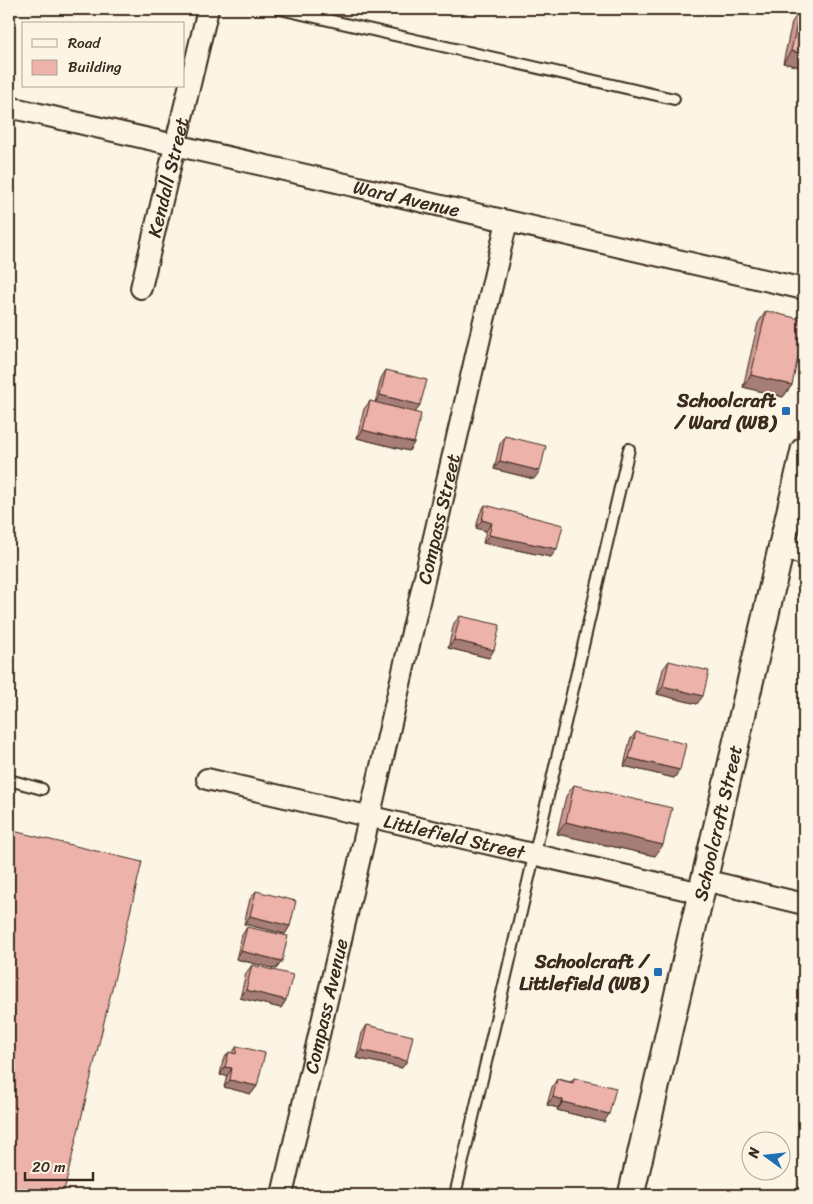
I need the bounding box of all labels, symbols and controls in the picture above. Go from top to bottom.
legend [22,22,185,88]
text: Road [68,30,101,56]
text: Building [68,54,122,80]
street label: Kendall Street [137,114,198,241]
street label: Ward Avenue [350,170,463,226]
place label: Schoolcraft / Ward (WB) [673,384,777,439]
marker: Schoolcraft / Ward (WB) [780,405,792,417]
street label: Compass Street [407,450,469,587]
street label: Schoolcraft Street [683,742,751,904]
street label: Littlefield Street [381,804,530,869]
street label: Compass Avenue [294,935,357,1077]
place label: Schoolcraft / Littlefield (WB) [519,945,651,1000]
marker: Schoolcraft / Littlefield (WB) [652,966,664,978]
north arrow [740,1132,790,1182]
text: N [740,1145,767,1162]
scale bar [25,1149,92,1181]
text: 20 m [32,1154,66,1180]

